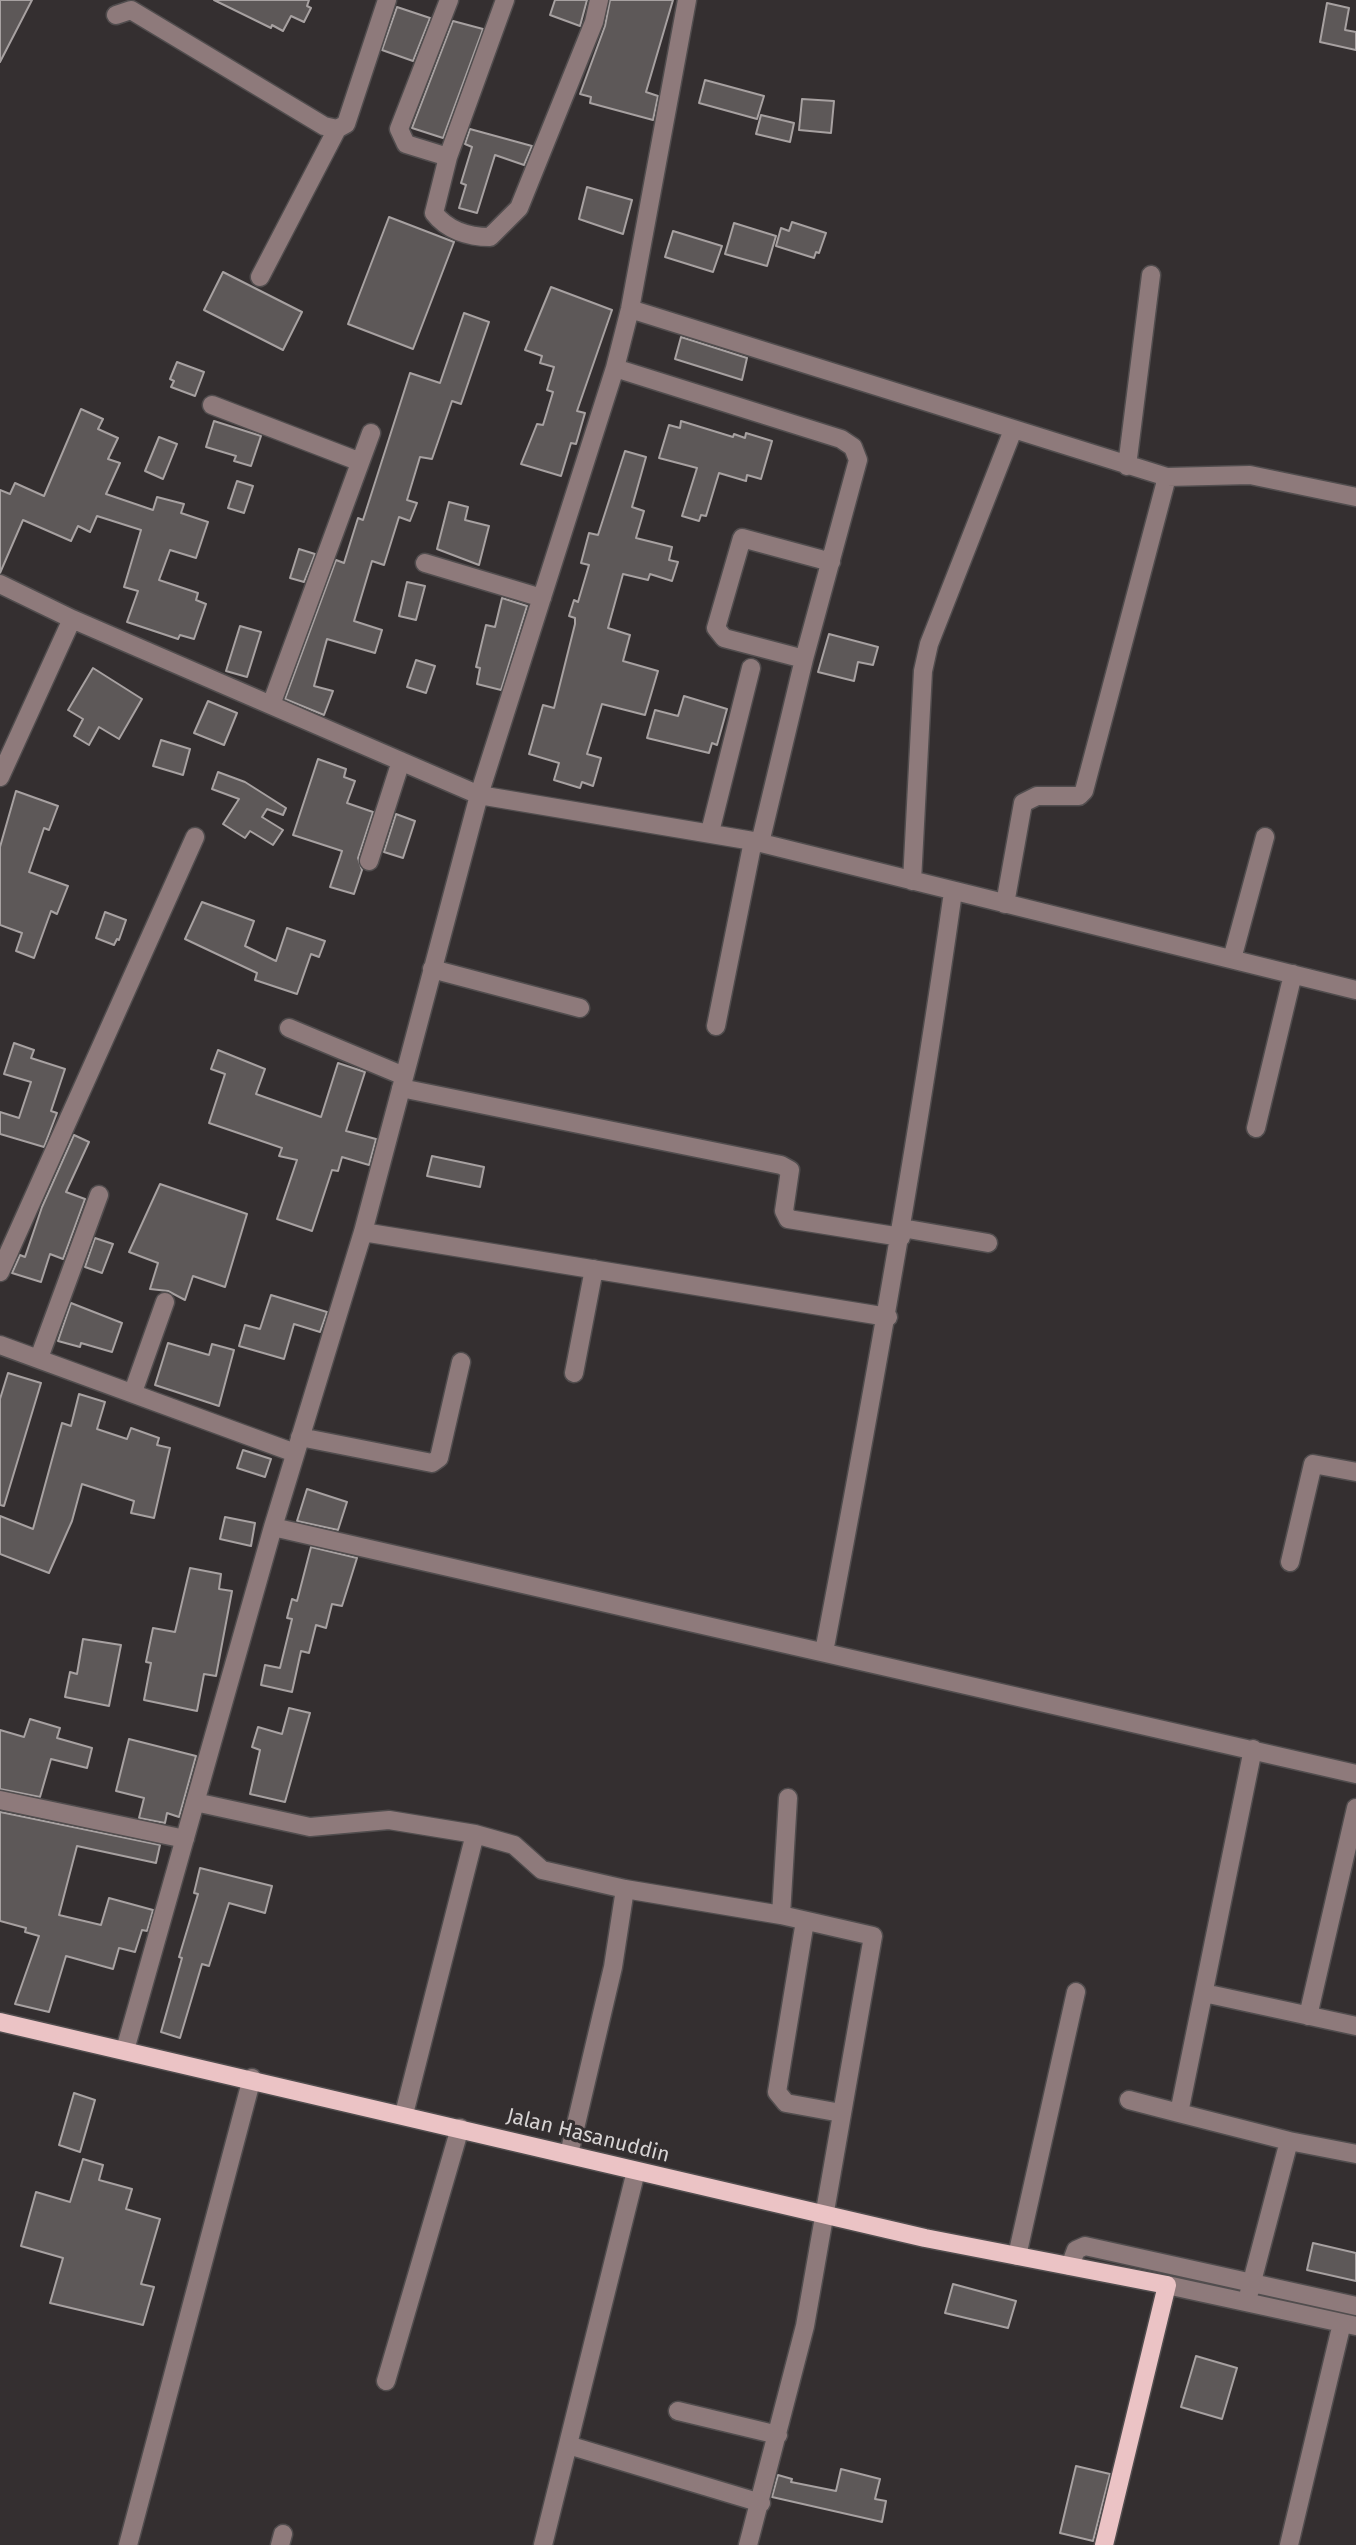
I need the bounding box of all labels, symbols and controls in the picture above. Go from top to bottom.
street label: Jalan Hasanuddin [504,2104,672,2168]

